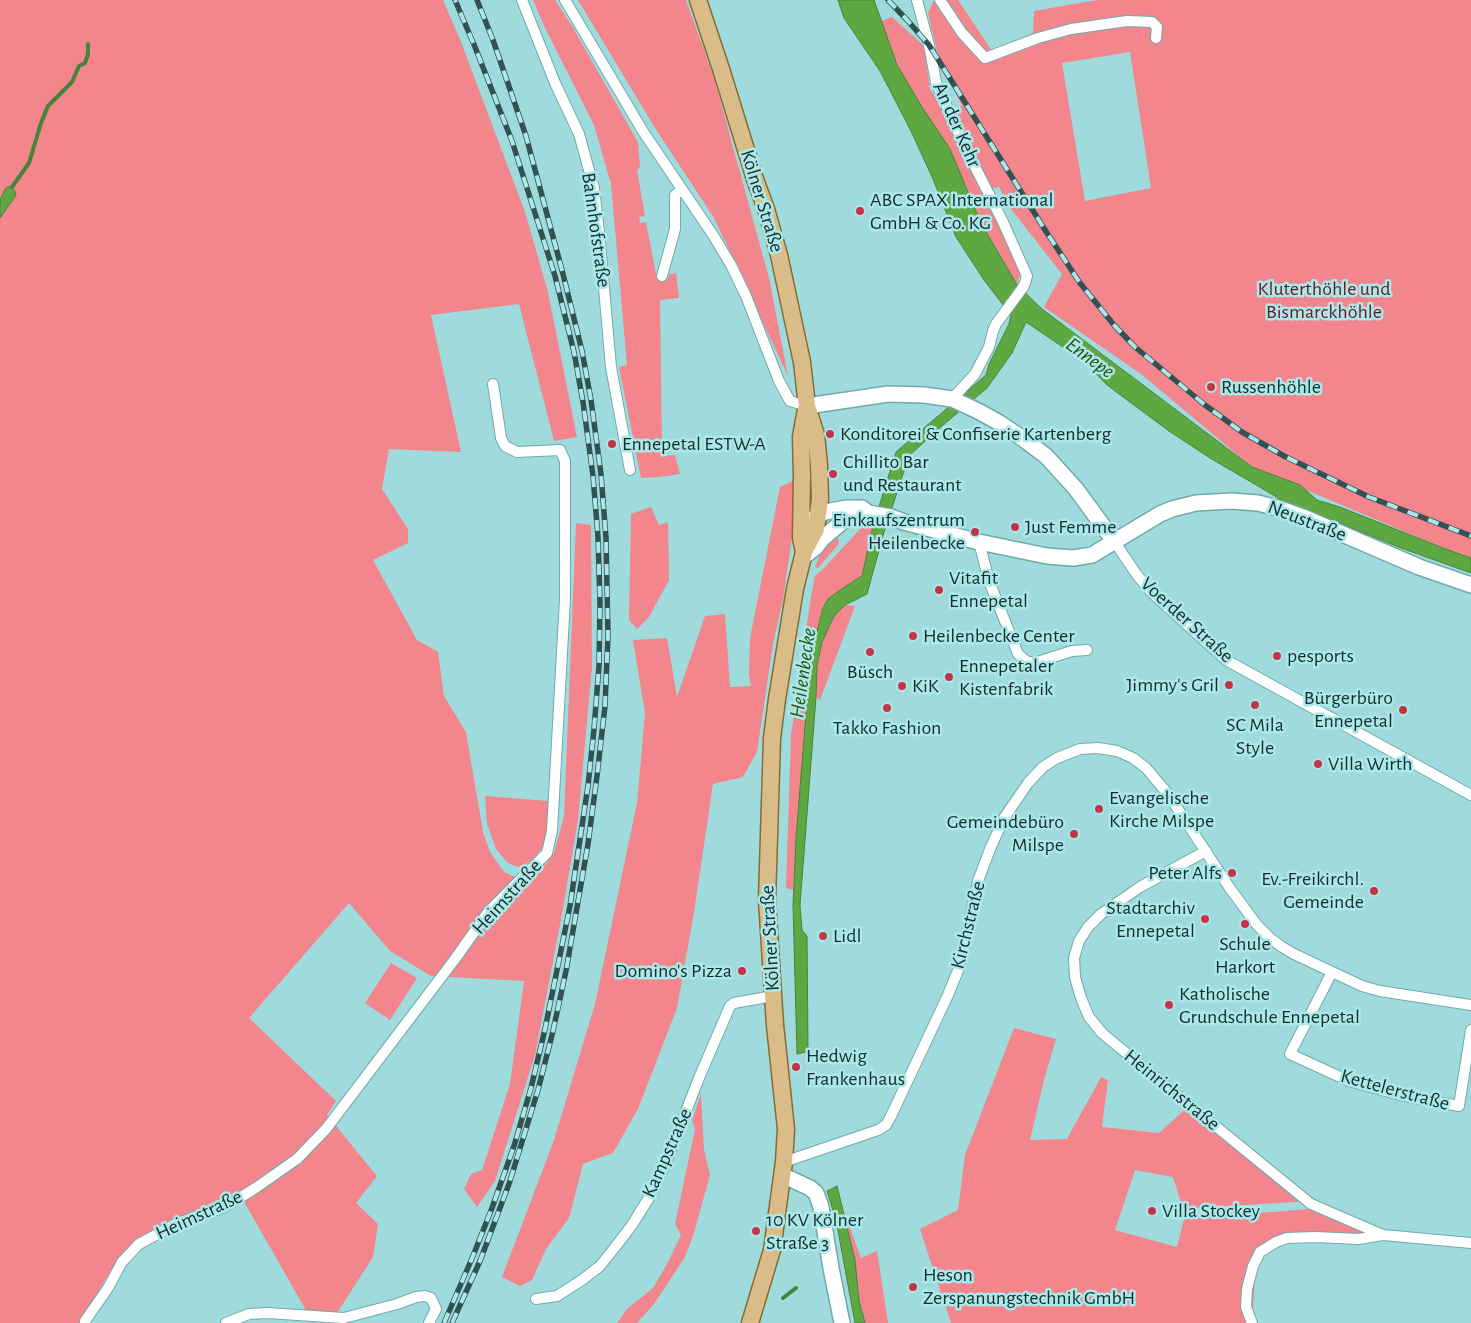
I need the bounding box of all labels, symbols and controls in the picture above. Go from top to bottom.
street label: An der Kehr [928,79,986,171]
street label: Kölner Straße [735,147,789,255]
street label: Bahnhofstraße [576,171,616,289]
place label: ABC SPAX International GmbH & Co. KG [870,188,1053,235]
marker: ABC SPAX International GmbH & Co. KG [854,205,866,217]
park label: Kluterthöhle und Bismarckhöhle [1258,277,1390,324]
water label: Ennepe [1061,332,1119,384]
place label: Russenhöhle [1221,375,1321,399]
marker: Russenhöhle [1205,381,1217,393]
place label: Konditorei & Confiserie Kartenberg [840,422,1111,446]
marker: Konditorei & Confiserie Kartenberg [824,428,836,440]
place label: Ennepetal ESTW-A [622,432,766,456]
marker: Ennepetal ESTW-A [606,438,618,450]
place label: Chillito Bar und Restaurant [843,450,962,497]
marker: Chillito Bar und Restaurant [827,468,839,480]
street label: Neustraße [1264,495,1350,547]
place label: Einkaufszentrum Heilenbecke [832,508,965,555]
place label: Just Femme [1025,515,1116,539]
marker: Just Femme [1009,521,1021,533]
marker: Einkaufszentrum Heilenbecke [969,526,981,538]
place label: Vitafit Ennepetal [949,566,1028,613]
street label: Voerder Straße [1136,572,1238,668]
marker: Vitafit Ennepetal [933,584,945,596]
place label: Heilenbecke Center [923,624,1075,648]
water label: Heilenbecke [784,626,822,720]
marker: Heilenbecke Center [907,630,919,642]
place label: pesports [1287,644,1354,668]
marker: Büsch [864,646,876,658]
marker: pesports [1271,650,1283,662]
place label: Ennepetaler Kistenfabrik [959,654,1054,701]
place label: Büsch [847,660,893,684]
marker: Ennepetaler Kistenfabrik [943,671,955,683]
place label: Jimmy's Gril [1126,673,1219,697]
place label: KiK [912,674,939,698]
marker: Jimmy's Gril [1223,679,1235,691]
marker: KiK [896,680,908,692]
place label: Bürgerbüro Ennepetal [1304,686,1393,733]
marker: SC Mila Style [1249,699,1261,711]
marker: Takko Fashion [881,702,893,714]
marker: Bürgerbüro Ennepetal [1397,704,1409,716]
place label: SC Mila Style [1226,713,1284,760]
place label: Takko Fashion [833,716,941,740]
place label: Villa Wirth [1328,752,1412,776]
marker: Villa Wirth [1312,758,1324,770]
place label: Evangelische Kirche Milspe [1109,786,1214,833]
marker: Evangelische Kirche Milspe [1093,803,1105,815]
place label: Gemeindebüro Milspe [947,810,1064,857]
marker: Gemeindebüro Milspe [1068,828,1080,840]
street label: Heimstraße [467,854,547,940]
place label: Peter Alfs [1148,861,1222,885]
marker: Peter Alfs [1226,867,1238,879]
place label: Ev.-Freikirchl. Gemeinde [1261,867,1364,914]
street label: Kirchstraße [945,878,991,972]
street label: Kölner Straße [755,884,785,992]
marker: Ev.-Freikirchl. Gemeinde [1368,885,1380,897]
place label: Stadtarchiv Ennepetal [1106,896,1195,943]
marker: Stadtarchiv Ennepetal [1199,913,1211,925]
marker: Schule Harkort [1239,918,1251,930]
place label: Lidl [833,924,861,948]
marker: Lidl [817,930,829,942]
place label: Schule Harkort [1215,932,1275,979]
place label: Domino's Pizza [615,959,732,983]
marker: Domino's Pizza [736,965,748,977]
place label: Katholische Grundschule Ennepetal [1179,982,1360,1029]
marker: Katholische Grundschule Ennepetal [1163,999,1175,1011]
place label: Hedwig Frankenhaus [806,1044,905,1091]
street label: Heinrichstraße [1119,1044,1225,1136]
marker: Hedwig Frankenhaus [790,1061,802,1073]
street label: Kettelerstraße [1338,1064,1452,1116]
street label: Kampstraße [637,1104,697,1202]
street label: Heimstraße [152,1184,246,1246]
place label: Villa Stockey [1162,1199,1260,1223]
marker: Villa Stockey [1146,1205,1158,1217]
place label: 10 KV Kölner Straße 3 [766,1208,863,1255]
marker: 10 KV Kölner Straße 3 [750,1225,762,1237]
place label: Heson Zerspanungstechnik GmbH [923,1263,1135,1310]
marker: Heson Zerspanungstechnik GmbH [907,1281,919,1293]

